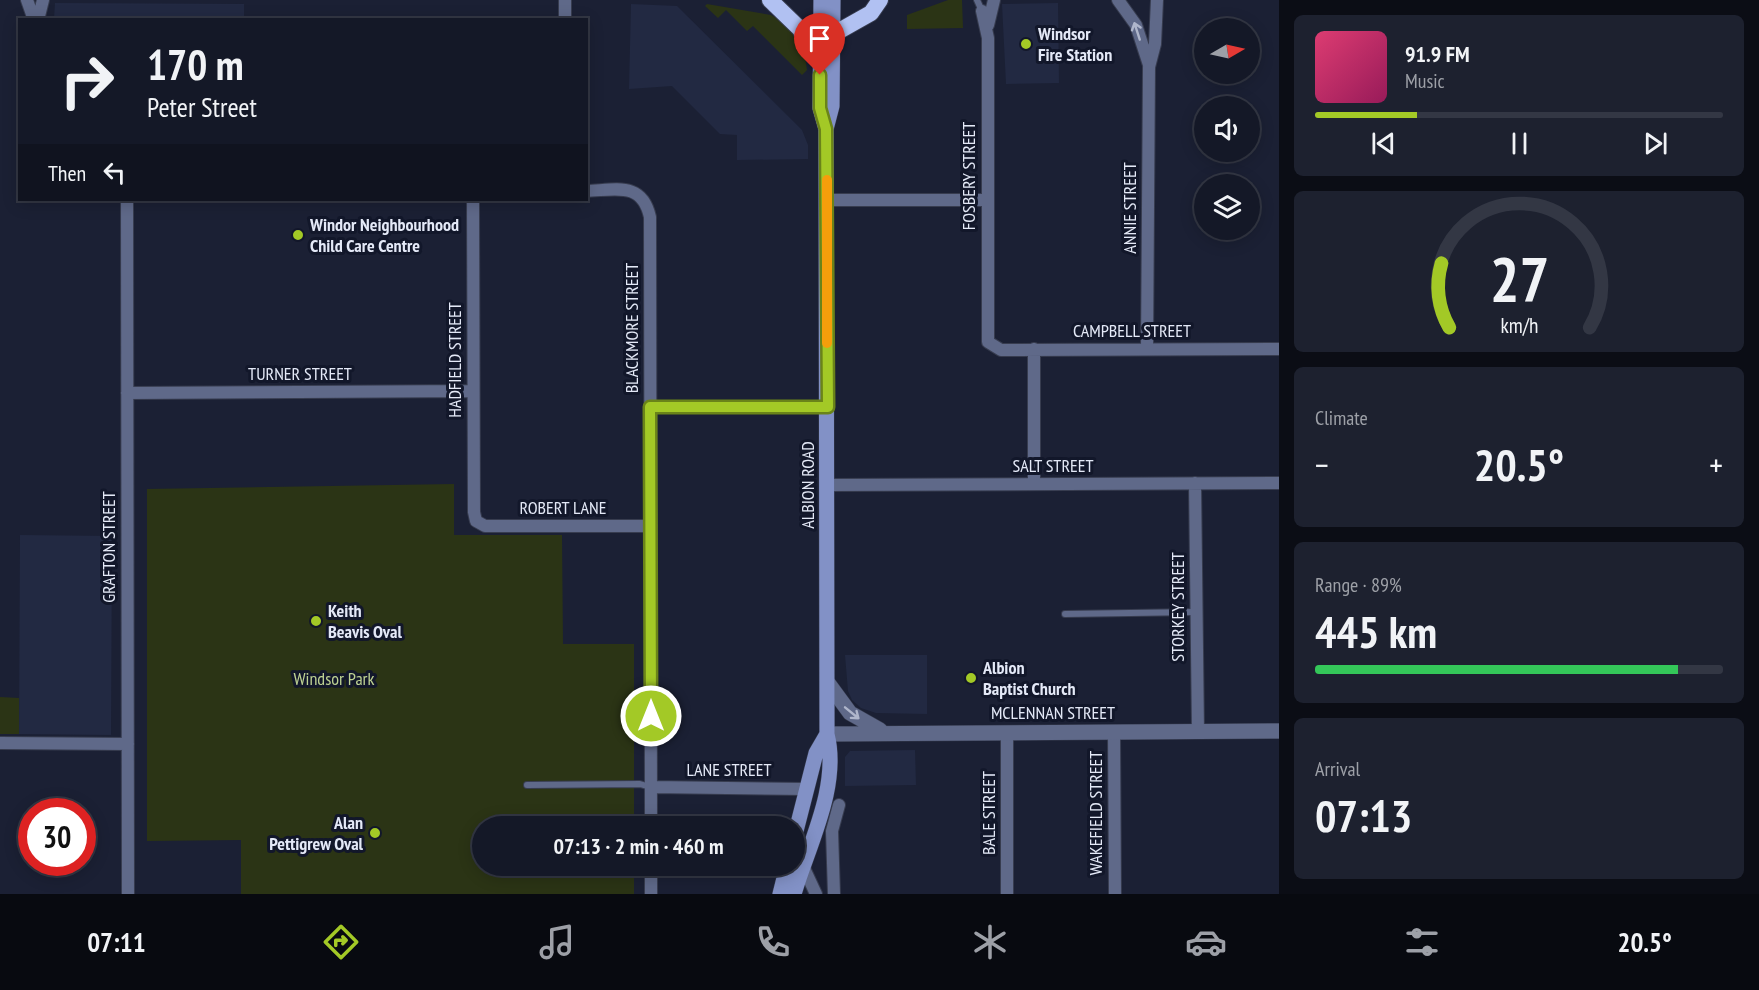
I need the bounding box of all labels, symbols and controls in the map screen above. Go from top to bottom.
pin [794,13,845,75]
north arrow [1194,18,1260,84]
map controls [1194,18,1260,240]
icon: arrive [803,22,836,55]
place label: Windsor Fire Station [1037,22,1112,66]
one-way arrow [1131,22,1142,41]
text: 170 m [147,37,244,92]
marker: Windsor Fire Station [1019,37,1033,51]
text: 91.9 FM [1405,40,1470,68]
icon: right [48,42,126,120]
text: Music [1405,68,1445,94]
text: Peter Street [147,90,257,124]
button: sound [1194,96,1260,162]
street label: FOSBERY STREET [957,122,980,230]
icon: previous [1367,127,1400,160]
icon: pause [1503,127,1536,160]
icon: next [1639,127,1672,160]
icon: left [98,156,131,189]
text: Then [48,159,86,187]
street label: ANNIE STREET [1118,162,1141,254]
button: layers [1194,174,1260,240]
place label: Windor Neighbourhood Child Care Centre [309,213,459,257]
marker: Windor Neighbourhood Child Care Centre [291,228,305,242]
text: 27 [1489,238,1549,319]
street label: BLACKMORE STREET [620,263,643,393]
street label: HADFIELD STREET [443,302,466,418]
text: km/h [1500,312,1538,340]
street label: CAMPBELL STREET [1073,319,1191,342]
street label: TURNER STREET [248,362,352,385]
text: Climate [1315,405,1368,431]
text: 20.5° [1474,435,1564,493]
street label: ALBION ROAD [796,441,819,529]
text: − [1315,443,1329,486]
text: + [1709,443,1723,486]
street label: SALT STREET [1012,454,1094,477]
street label: GRAFTON STREET [97,491,120,603]
street label: ROBERT LANE [520,496,606,519]
street label: STORKEY STREET [1166,552,1189,662]
text: Range · 89% [1315,572,1402,598]
place label: Keith Beavis Oval [328,599,402,643]
text: 445 km [1315,602,1437,660]
marker: Keith Beavis Oval [309,614,323,628]
place label: Albion Baptist Church [982,656,1076,700]
park label: Windsor Park [293,667,375,690]
marker: Albion Baptist Church [964,671,978,685]
position arrow [619,684,683,748]
street label: MCLENNAN STREET [991,701,1115,724]
one-way arrow [844,707,860,720]
street label: WAKEFIELD STREET [1084,751,1107,875]
text: Arrival [1315,756,1360,782]
street label: LANE STREET [686,758,772,781]
street label: BALE STREET [977,771,1000,855]
text: 07:13 [1315,786,1412,844]
speed limit sign: 30 [18,798,96,876]
place label: Alan Pettigrew Oval [269,811,364,855]
marker: Alan Pettigrew Oval [368,826,382,840]
text: 07:13 · 2 min · 460 m [553,832,724,860]
icon: directions [320,921,362,963]
icon: music [536,921,578,963]
icon: phone [752,921,794,963]
icon: climate [969,921,1011,963]
icon: car [1185,921,1227,963]
icon: filters [1401,921,1443,963]
text: 07:11 [87,925,146,959]
text: 20.5° [1618,925,1672,959]

